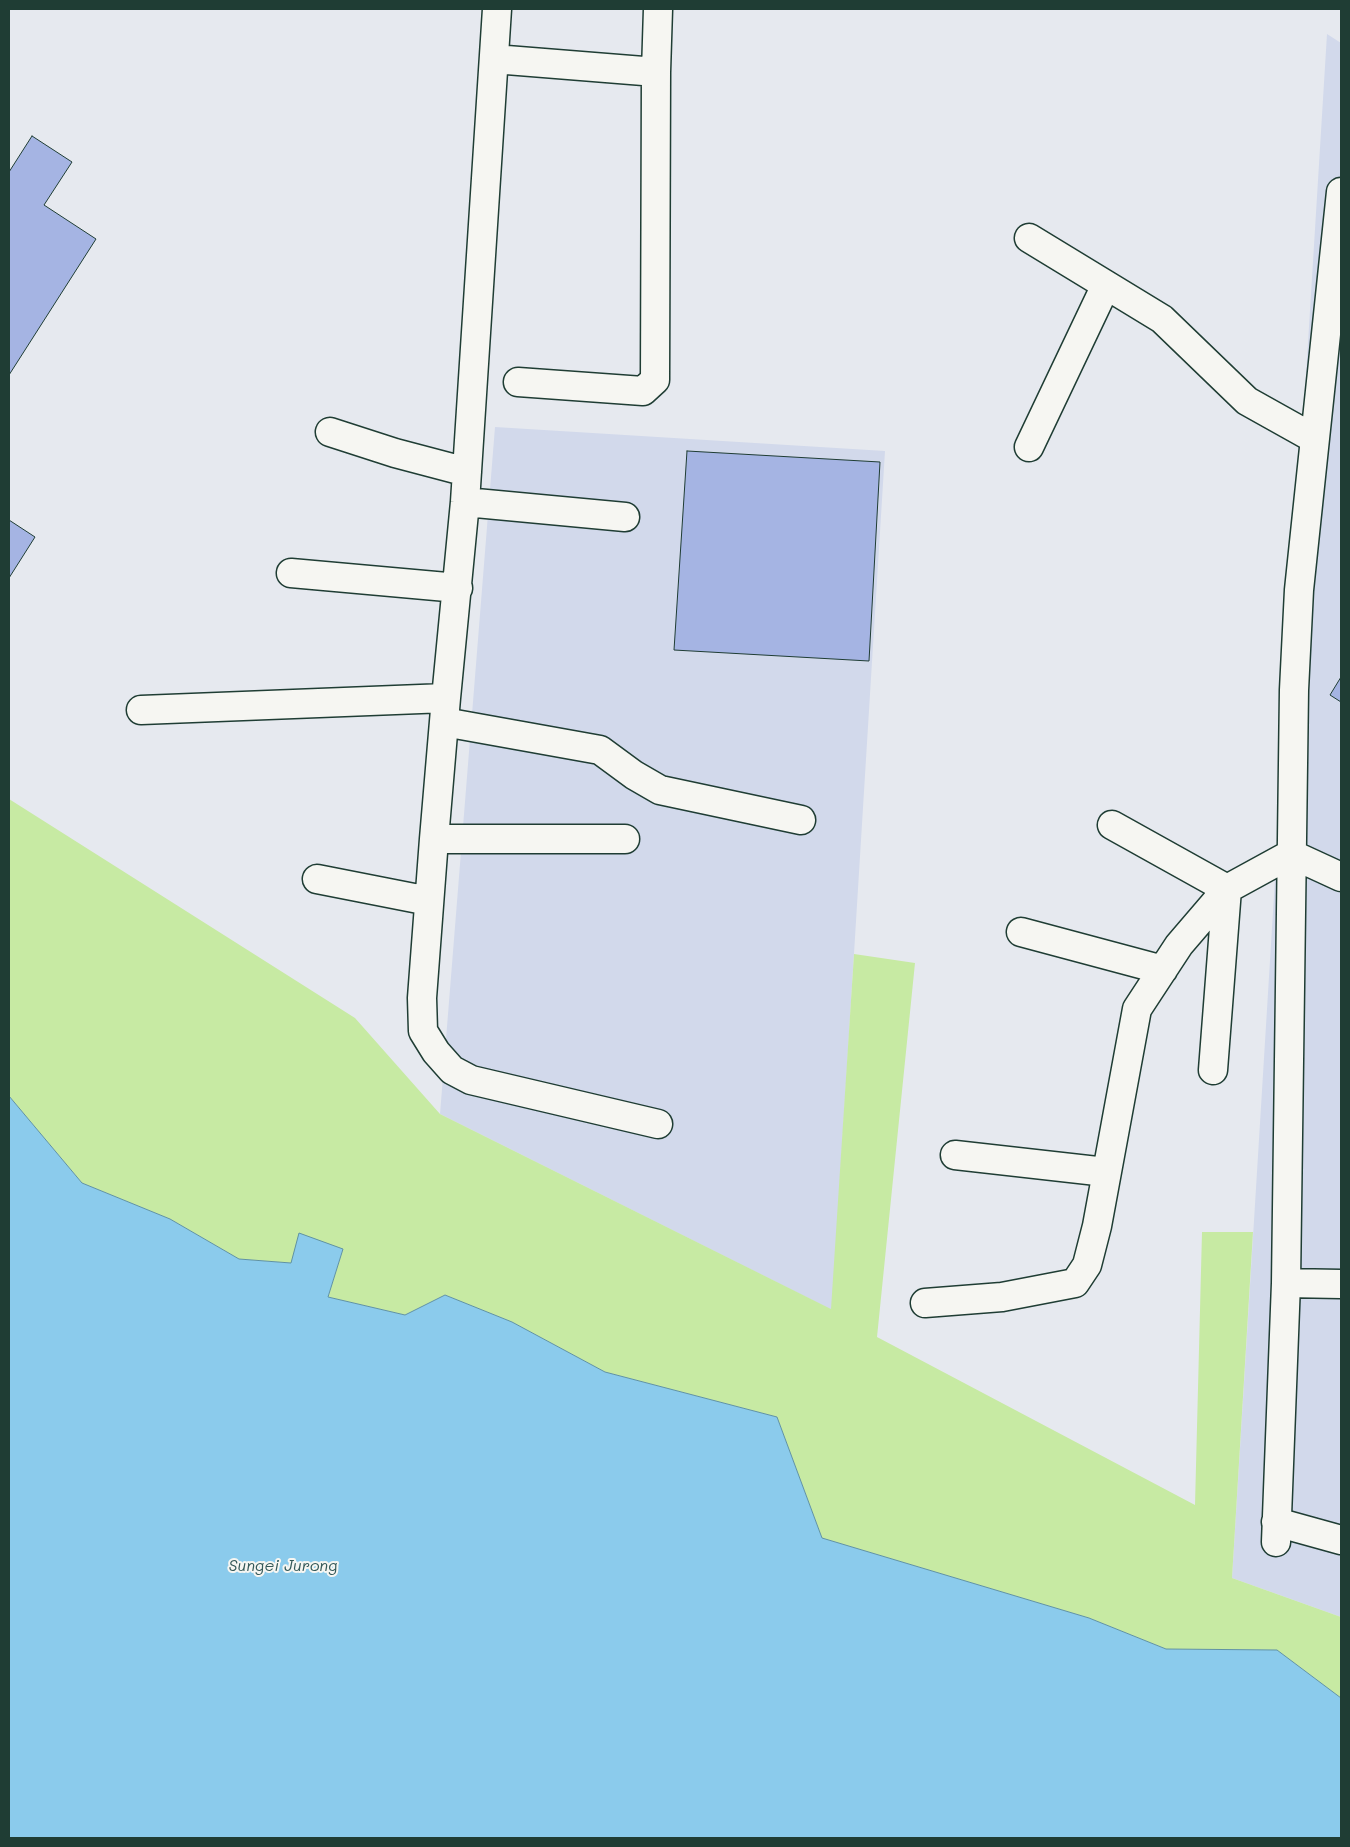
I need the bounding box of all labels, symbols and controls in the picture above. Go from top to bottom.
water label: Sungei Jurong [228,1556,338,1576]

